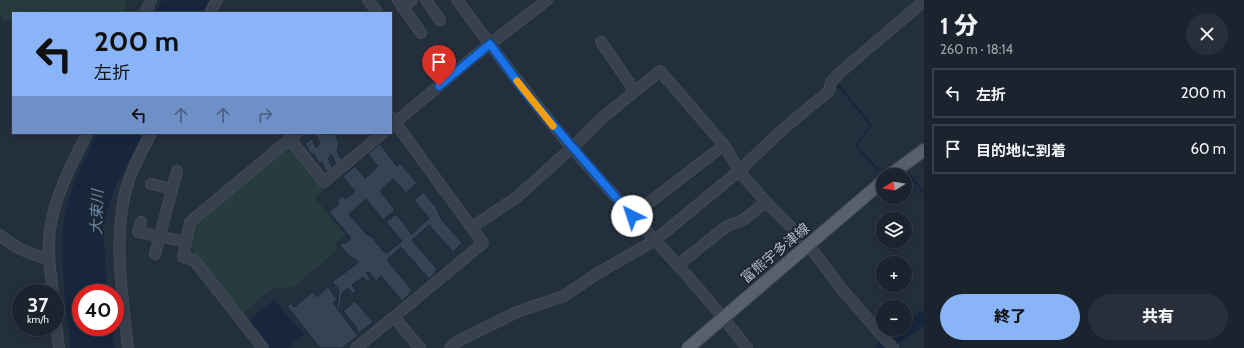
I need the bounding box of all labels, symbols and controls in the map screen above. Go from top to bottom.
text: 1 分 [940,11,978,40]
button: close [1186,13,1228,55]
text: 200 m [94,24,179,58]
icon: left [28,28,80,80]
text: 260 m · 18:14 [940,41,1013,57]
pin [422,45,456,86]
icon: arrive [428,51,450,73]
text: 左折 [94,62,130,84]
icon: left [942,82,964,104]
text: 200 m [1181,84,1226,102]
text: 左折 [976,86,1006,104]
icon: left [128,104,150,126]
icon: ahead [170,104,192,126]
icon: ahead [212,104,234,126]
icon: right [254,104,276,126]
icon: arrive [942,138,964,160]
text: 60 m [1190,140,1226,158]
text: 目的地に到着 [976,142,1066,160]
north arrow [876,168,912,204]
map controls [876,168,912,336]
water label: 大束川 [87,187,107,235]
position arrow [611,195,653,237]
button: layers [876,212,912,248]
street label: 富熊宇多津線 [737,219,813,287]
button: + [876,256,912,292]
speed limit sign: 40 [72,284,124,336]
text: 37 [28,293,48,317]
button: 終了 [940,294,1080,340]
button: 共有 [1088,294,1228,340]
button: − [876,300,912,336]
text: km/h [27,313,49,326]

